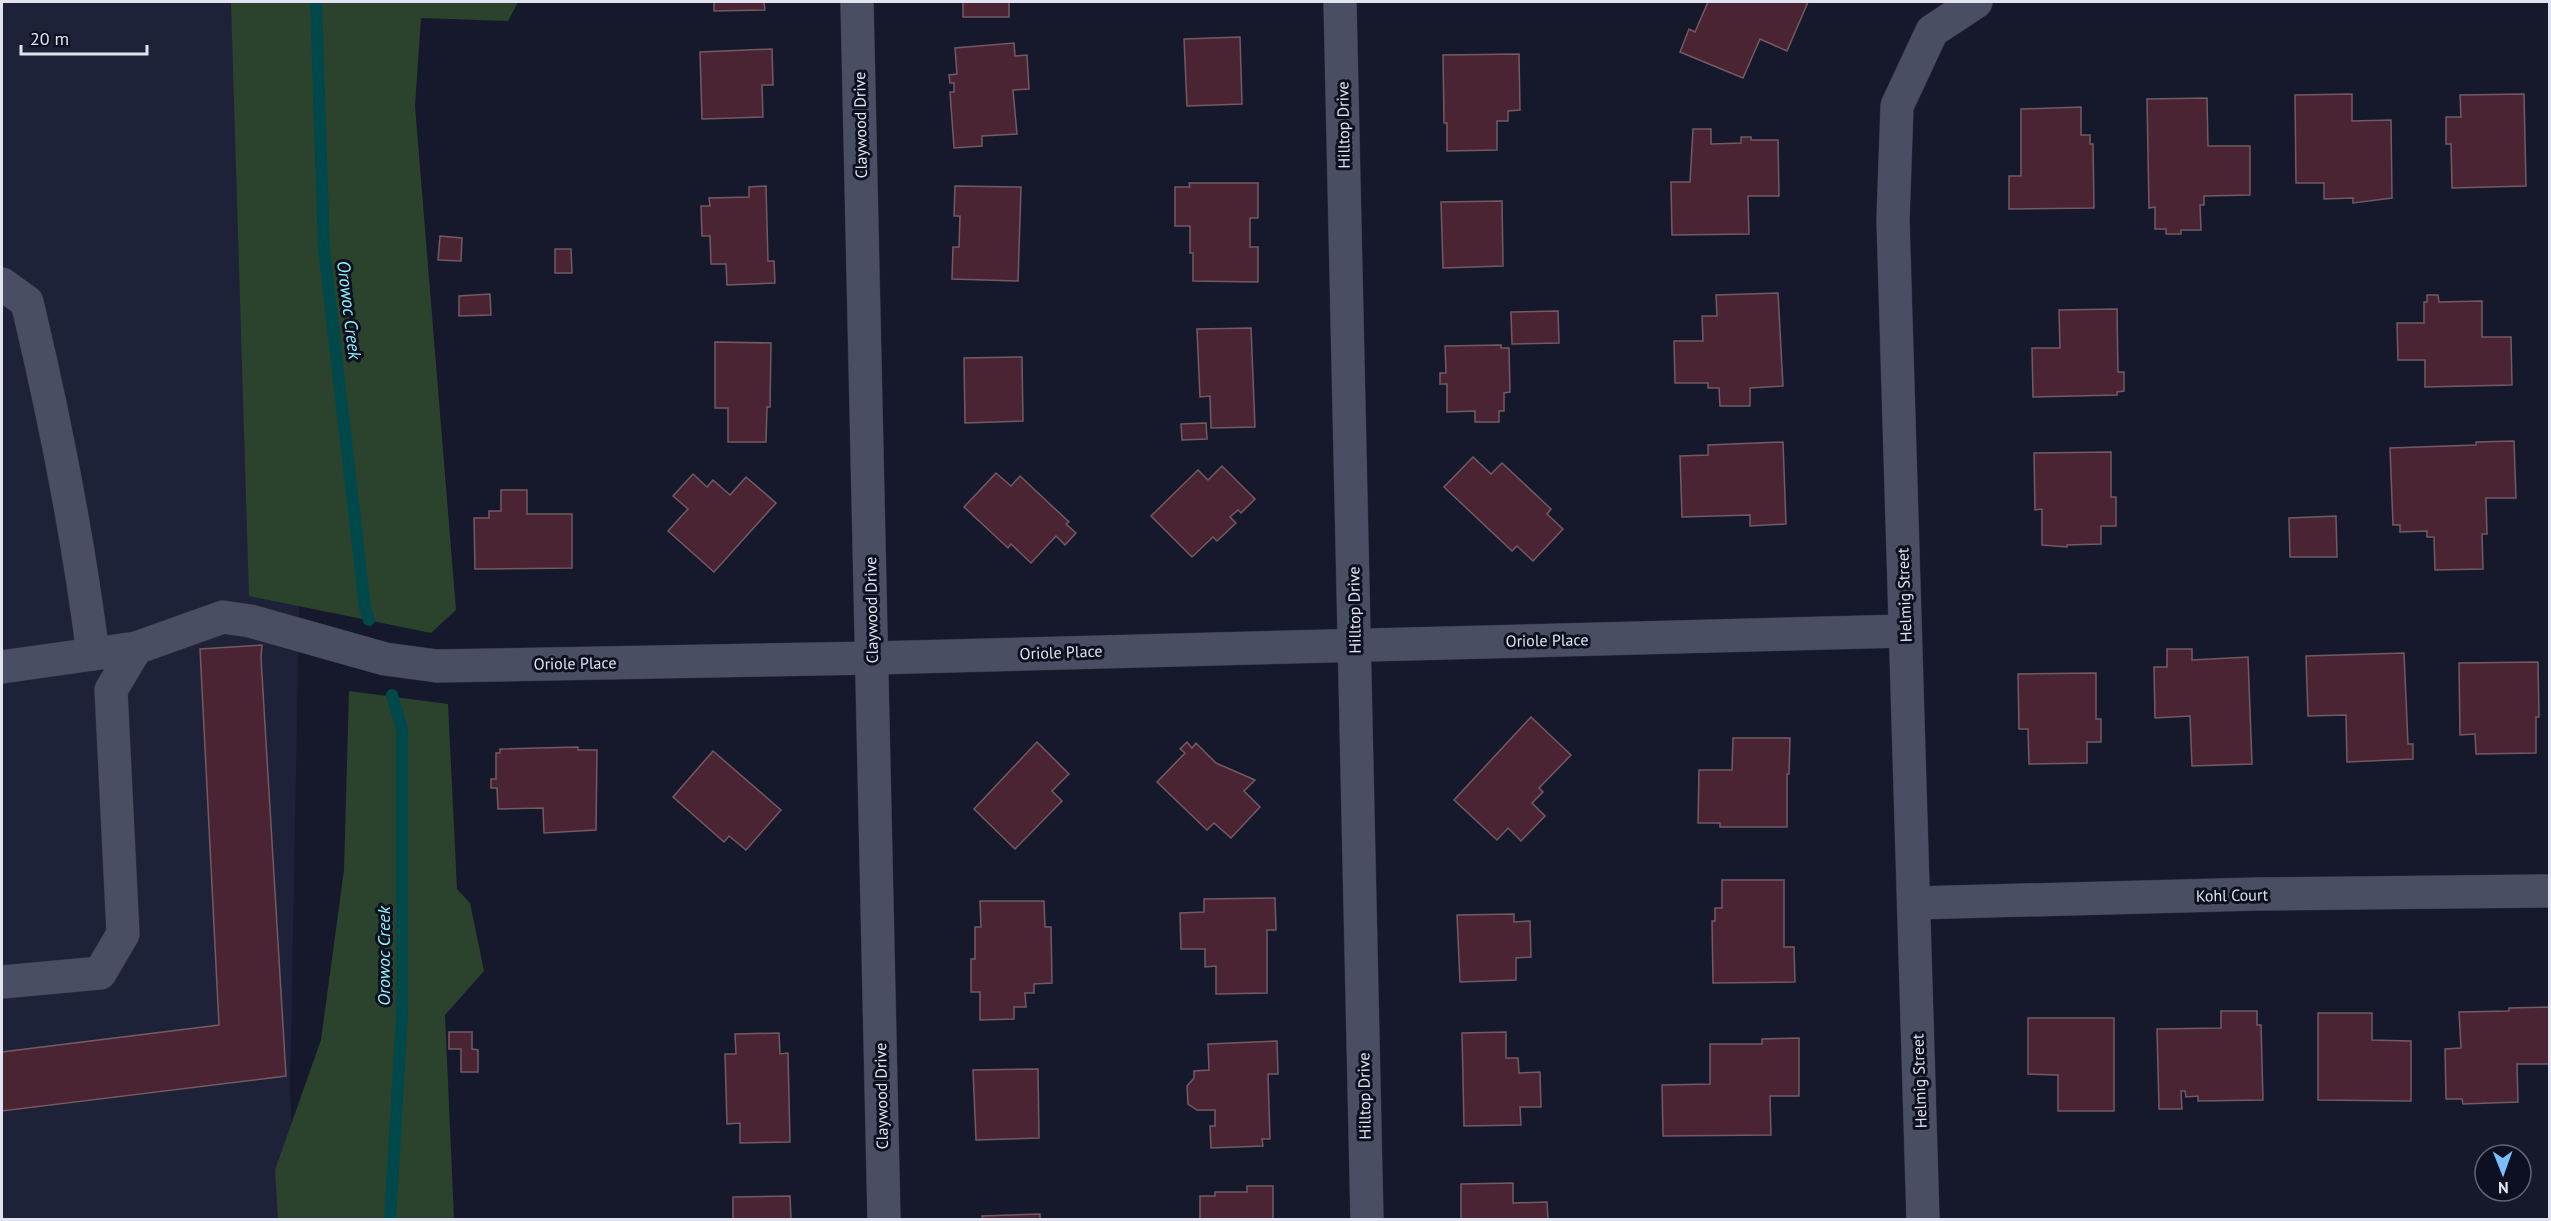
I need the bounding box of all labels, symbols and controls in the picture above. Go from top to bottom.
scale bar [21,18,147,56]
text: 20 m [30,27,69,50]
street label: Claywood Drive [849,71,871,179]
street label: Hilltop Drive [1332,81,1354,169]
water label: Orowoc Creek [332,259,367,362]
street label: Helmig Street [1892,547,1916,643]
street label: Claywood Drive [860,556,882,664]
street label: Hilltop Drive [1343,566,1365,654]
street label: Oriole Place [1505,629,1589,651]
street label: Oriole Place [1019,641,1103,663]
street label: Oriole Place [533,652,617,674]
street label: Kohl Court [2196,884,2269,906]
water label: Orowoc Creek [372,905,395,1006]
street label: Helmig Street [1907,1033,1931,1129]
street label: Claywood Drive [870,1042,892,1150]
street label: Hilltop Drive [1353,1052,1375,1140]
north arrow [2473,1143,2533,1203]
text: N [2498,1178,2509,1198]

